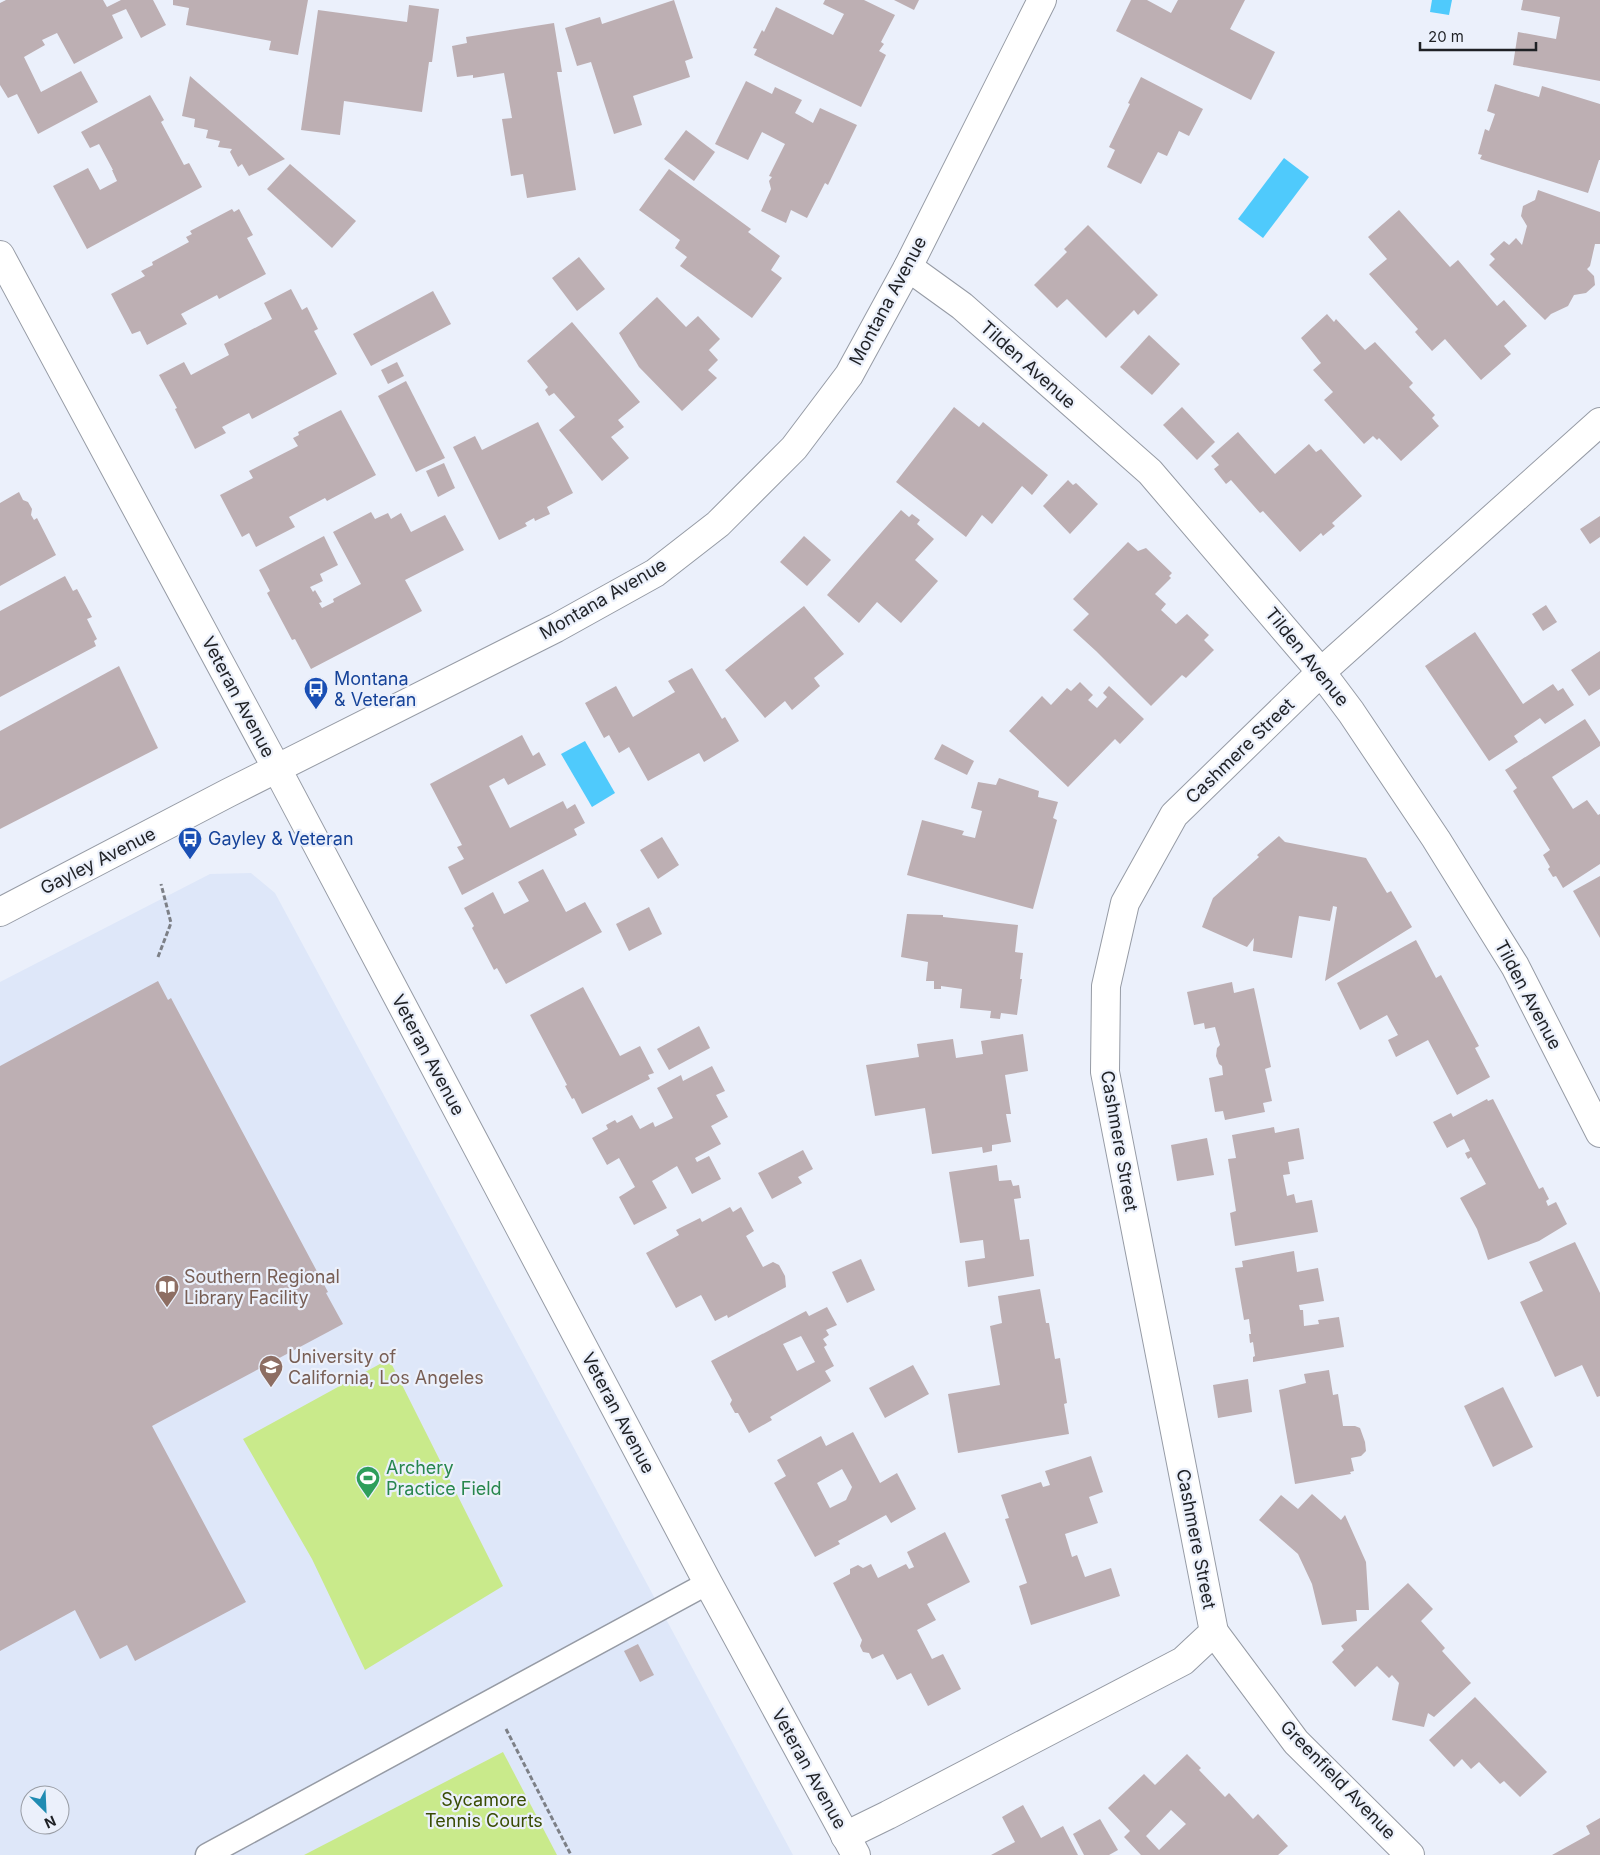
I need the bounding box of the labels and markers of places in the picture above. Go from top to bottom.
place label: Montana & Veteran [334,668,416,710]
bus stop icon: Montana & Veteran [303,676,329,710]
bus stop icon: Gayley & Veteran [177,826,203,860]
place label: Gayley & Veteran [208,828,354,849]
place label: Southern Regional Library Facility [184,1266,340,1308]
library icon: Southern Regional Library Facility [154,1274,180,1308]
place label: University of California, Los Angeles [288,1346,484,1388]
school or university icon: University of California, Los Angeles [258,1354,284,1388]
place label: Archery Practice Field [386,1457,502,1499]
sports icon: Archery Practice Field [355,1465,381,1499]

